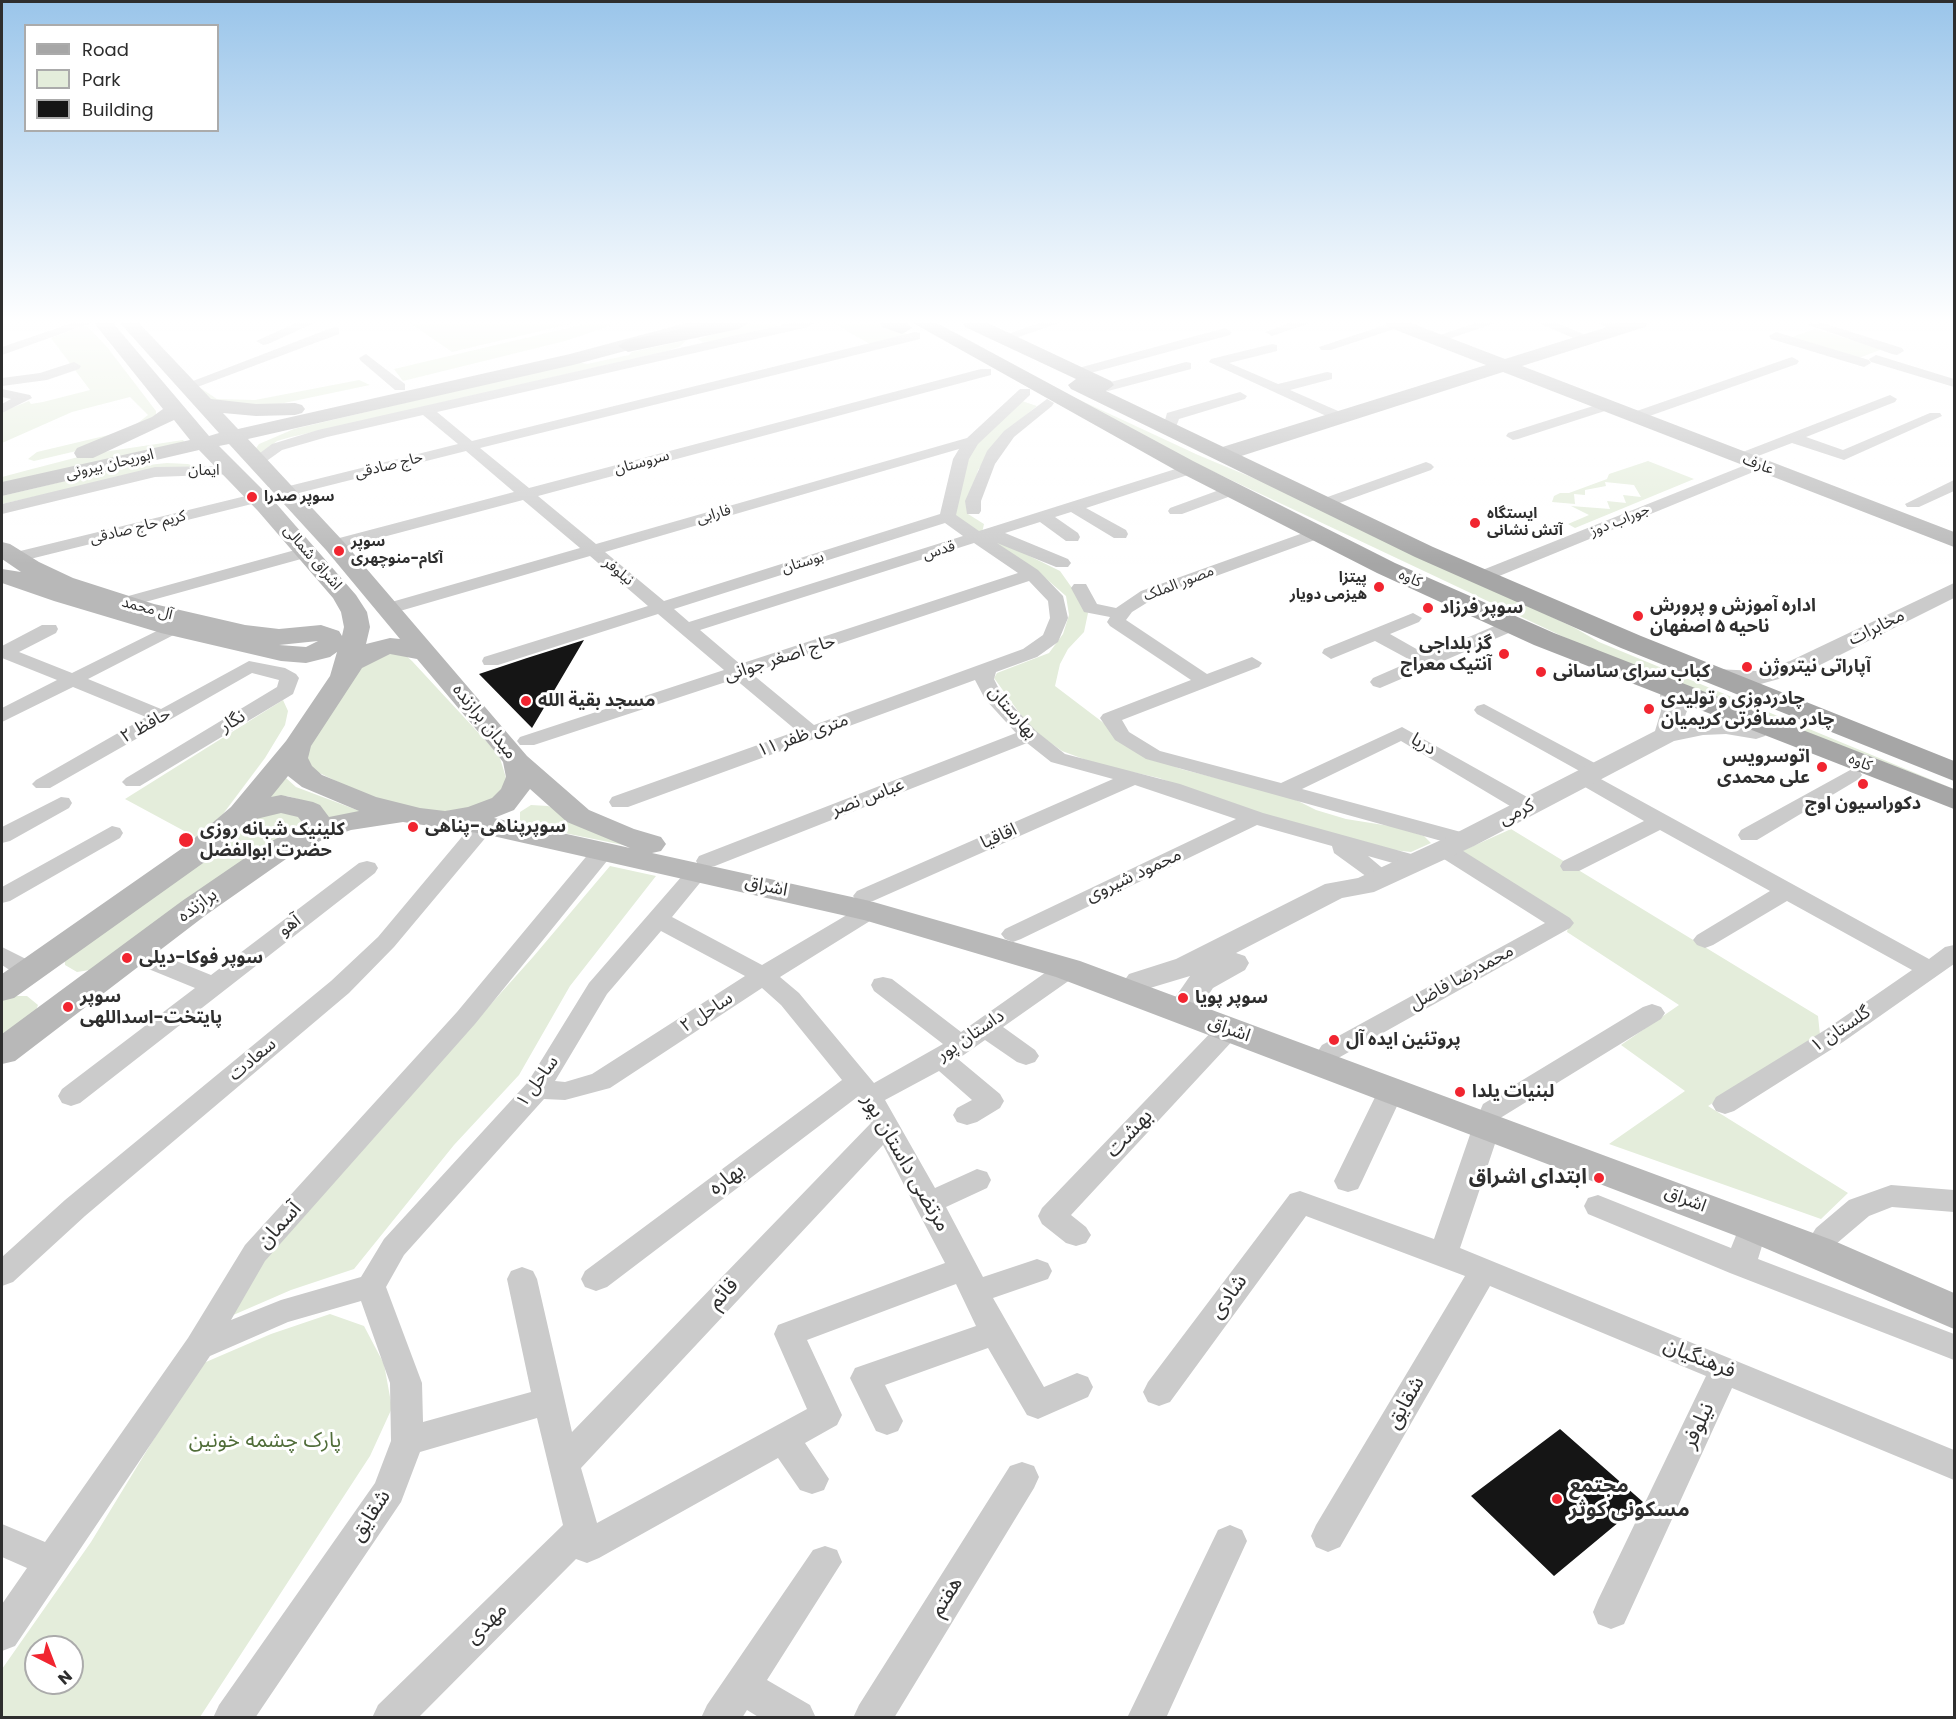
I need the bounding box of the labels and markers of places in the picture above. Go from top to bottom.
place label: سوپر صدرا [264,488,334,506]
marker: سوپر صدرا [245,490,259,504]
place label: ایستگاه آتش نشانی [1487,505,1563,540]
marker: ایستگاه آتش نشانی [1468,516,1482,530]
place label: سوپر آکام-منوچهری [351,533,443,568]
marker: سوپر آکام-منوچهری [332,544,346,558]
place label: پیتزا هیزمی دویار [1290,569,1367,604]
marker: پیتزا هیزمی دویار [1372,580,1386,594]
place label: اداره آموزش و پرورش ناحیه ۵ اصفهان [1650,595,1816,638]
place label: سوپر فرزاد [1440,597,1523,619]
marker: سوپر فرزاد [1421,601,1435,615]
marker: اداره آموزش و پرورش ناحیه ۵ اصفهان [1631,609,1645,623]
place label: گز بلداجی آنتیک معراج [1400,633,1492,676]
marker: گز بلداجی آنتیک معراج [1497,647,1511,661]
place label: آپاراتی نیتروژن [1759,656,1871,678]
marker: آپاراتی نیتروژن [1740,660,1754,674]
place label: کباب سرای ساسانی [1553,661,1710,683]
marker: کباب سرای ساسانی [1534,665,1548,679]
place label: چادردوزی و تولیدی چادر مسافرتی کریمیان [1661,688,1834,730]
place label: مسجد بقیة الله [538,690,656,712]
marker: مسجد بقیة الله [519,694,533,708]
marker: چادردوزی و تولیدی چادر مسافرتی کریمیان [1642,702,1656,716]
place label: اتوسرویس علی محمدی [1717,746,1810,789]
marker: اتوسرویس علی محمدی [1815,760,1829,774]
marker: دکوراسیون اوج [1856,777,1870,791]
place label: دکوراسیون اوج [1805,793,1921,815]
place label: سوپرپناهی-پناهی [425,816,566,838]
place label: کلینیک شبانه روزی حضرت ابوالفضل [200,819,345,862]
marker: سوپرپناهی-پناهی [406,820,420,834]
marker: کلینیک شبانه روزی حضرت ابوالفضل [177,831,195,849]
place label: سوپر فوکا-دیلی [139,947,263,969]
marker: سوپر فوکا-دیلی [120,951,134,965]
place label: سوپر پایتخت-اسداللهی [80,986,222,1028]
place label: سوپر پویا [1195,987,1268,1009]
marker: سوپر پویا [1176,991,1190,1005]
marker: سوپر پایتخت-اسداللهی [61,1000,75,1014]
place label: پروتئین ایده آل [1346,1029,1461,1051]
marker: پروتئین ایده آل [1327,1033,1341,1047]
place label: لبنیات یلدا [1472,1081,1554,1103]
marker: لبنیات یلدا [1453,1085,1467,1099]
place label: ابتدای اشراق [1469,1165,1587,1191]
marker: ابتدای اشراق [1592,1171,1606,1185]
place label: مجتمع مسکونی کوثر [1569,1474,1690,1524]
marker: مجتمع مسکونی کوثر [1550,1492,1564,1506]

